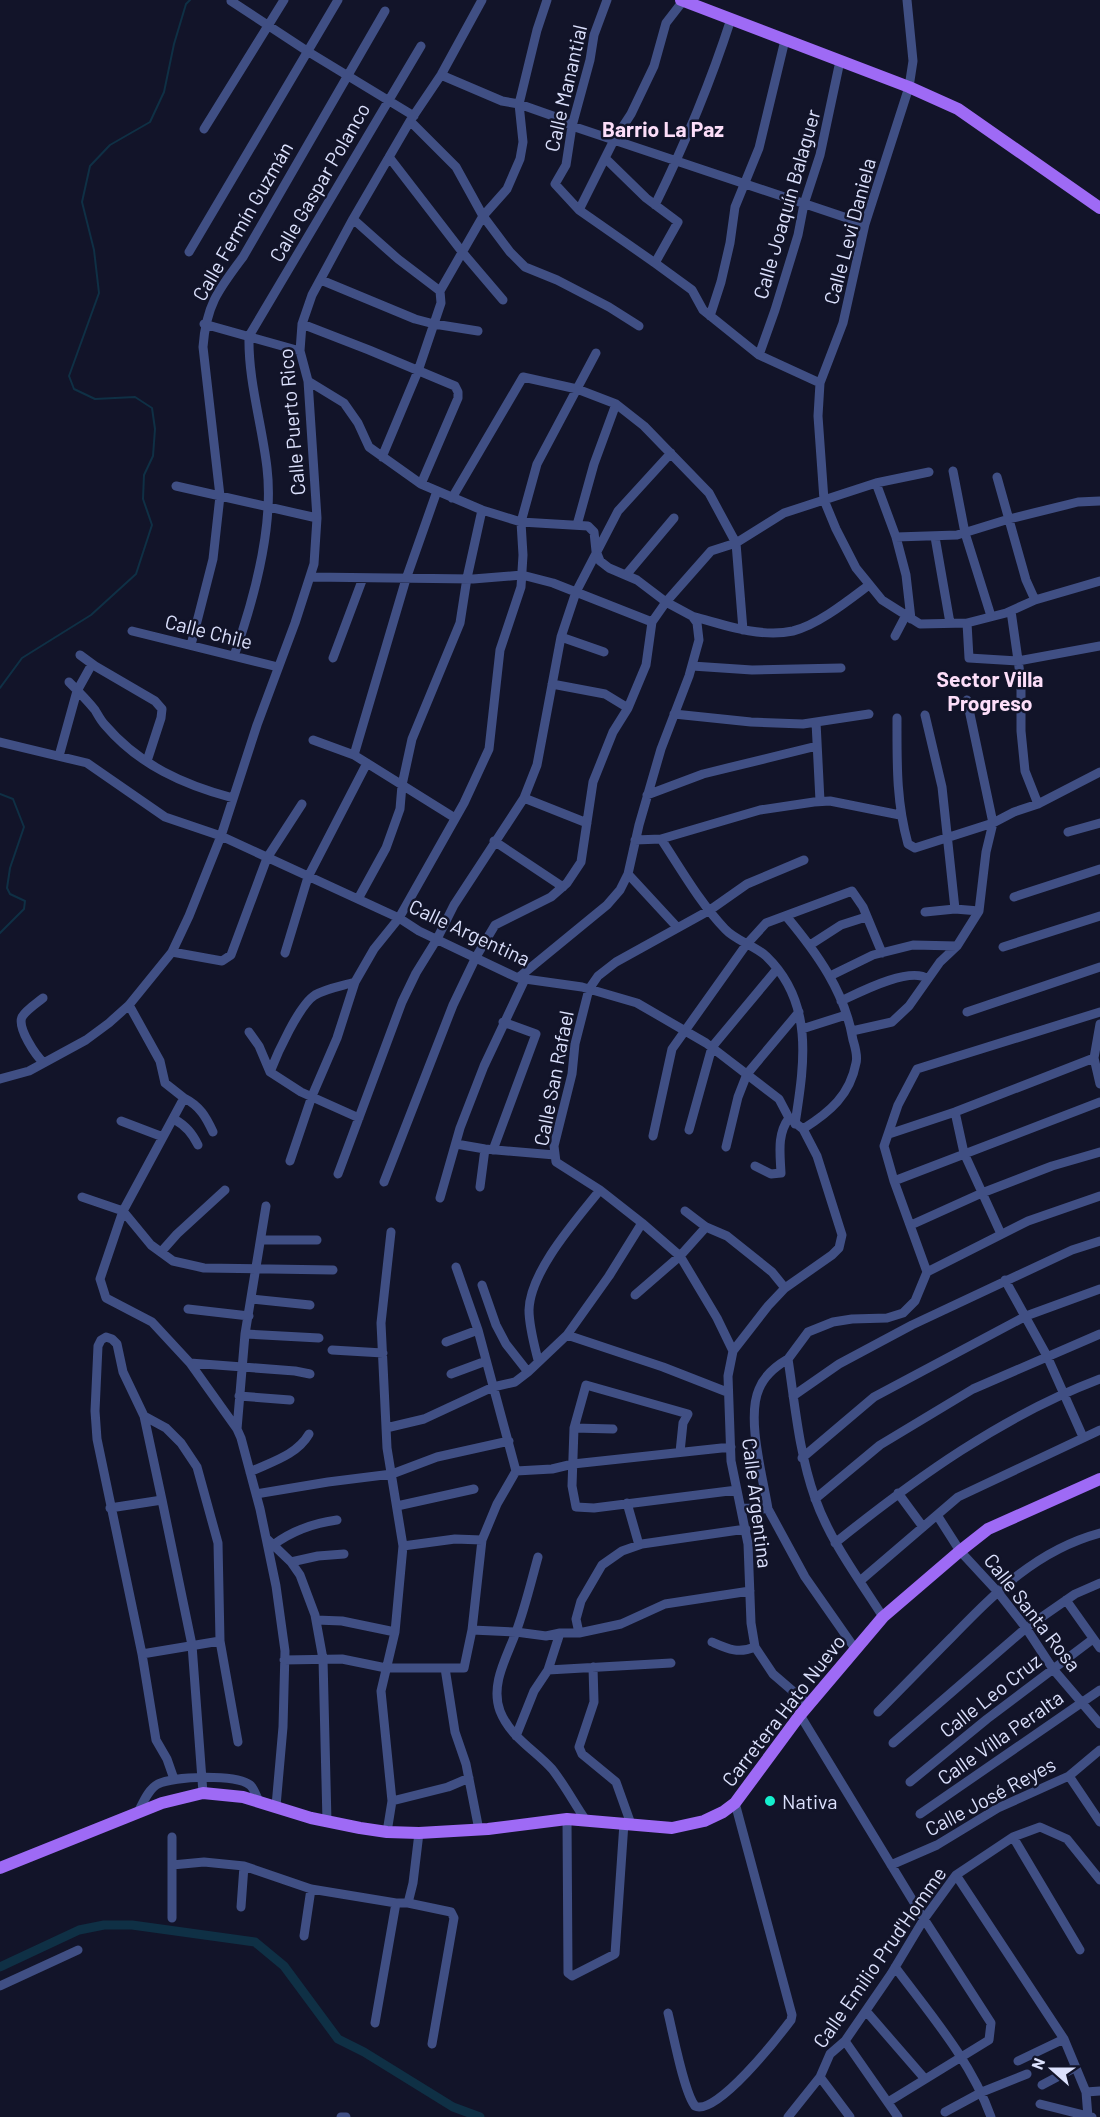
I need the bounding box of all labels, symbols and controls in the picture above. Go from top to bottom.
street label: Calle Manantial [539,22,591,154]
street label: Calle Gaspar Polanco [264,98,374,266]
street label: Calle Joaquín Balaguer [747,106,825,302]
district label: Barrio La Paz [602,116,724,141]
street label: Calle Fermín Guzmán [187,137,297,305]
street label: Calle Levi Daniela [818,155,880,307]
street label: Calle Puerto Rico [273,348,309,496]
street label: Calle Chile [163,609,255,653]
district label: Sector Villa Progreso [937,666,1043,715]
street label: Calle Argentina [406,893,534,971]
street label: Calle San Rafael [528,1008,578,1148]
street label: Calle Argentina [738,1437,778,1569]
street label: Calle Santa Rosa [979,1548,1087,1676]
street label: Carretera Hato Nuevo [716,1629,850,1791]
street label: Calle Leo Cruz [935,1648,1046,1742]
street label: Calle Villa Peralta [932,1685,1068,1789]
street label: Calle José Reyes [921,1752,1059,1840]
place label: Nativa [782,1789,838,1813]
marker: Nativa [763,1794,777,1808]
street label: Calle Emilio Prud'Homme [807,1862,951,2052]
north arrow [1022,2039,1082,2099]
text: N [1027,2055,1048,2072]

